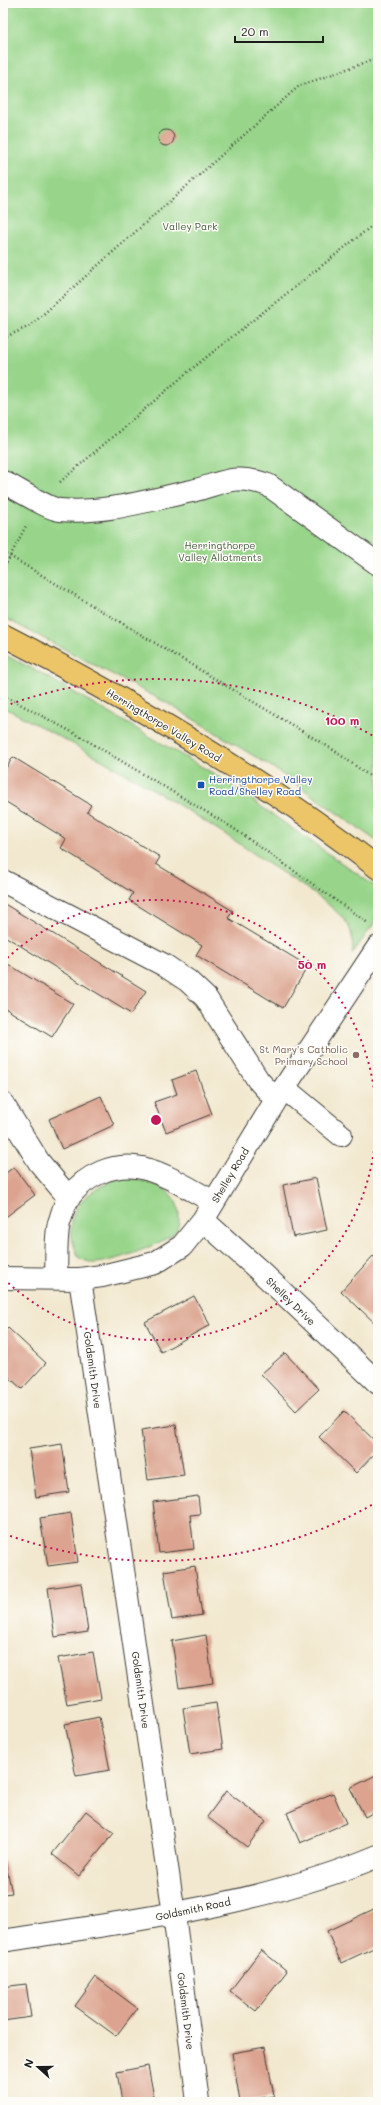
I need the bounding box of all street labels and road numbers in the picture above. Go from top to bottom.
street label: Herringthorpe Valley Road [104,685,224,765]
street label: Shelley Road [208,1145,252,1205]
street label: Shelley Drive [263,1274,319,1328]
street label: Goldsmith Drive [81,1331,105,1409]
street label: Goldsmith Drive [129,1651,153,1729]
street label: Goldsmith Road [154,1894,232,1924]
street label: Goldsmith Drive [174,1972,198,2050]

